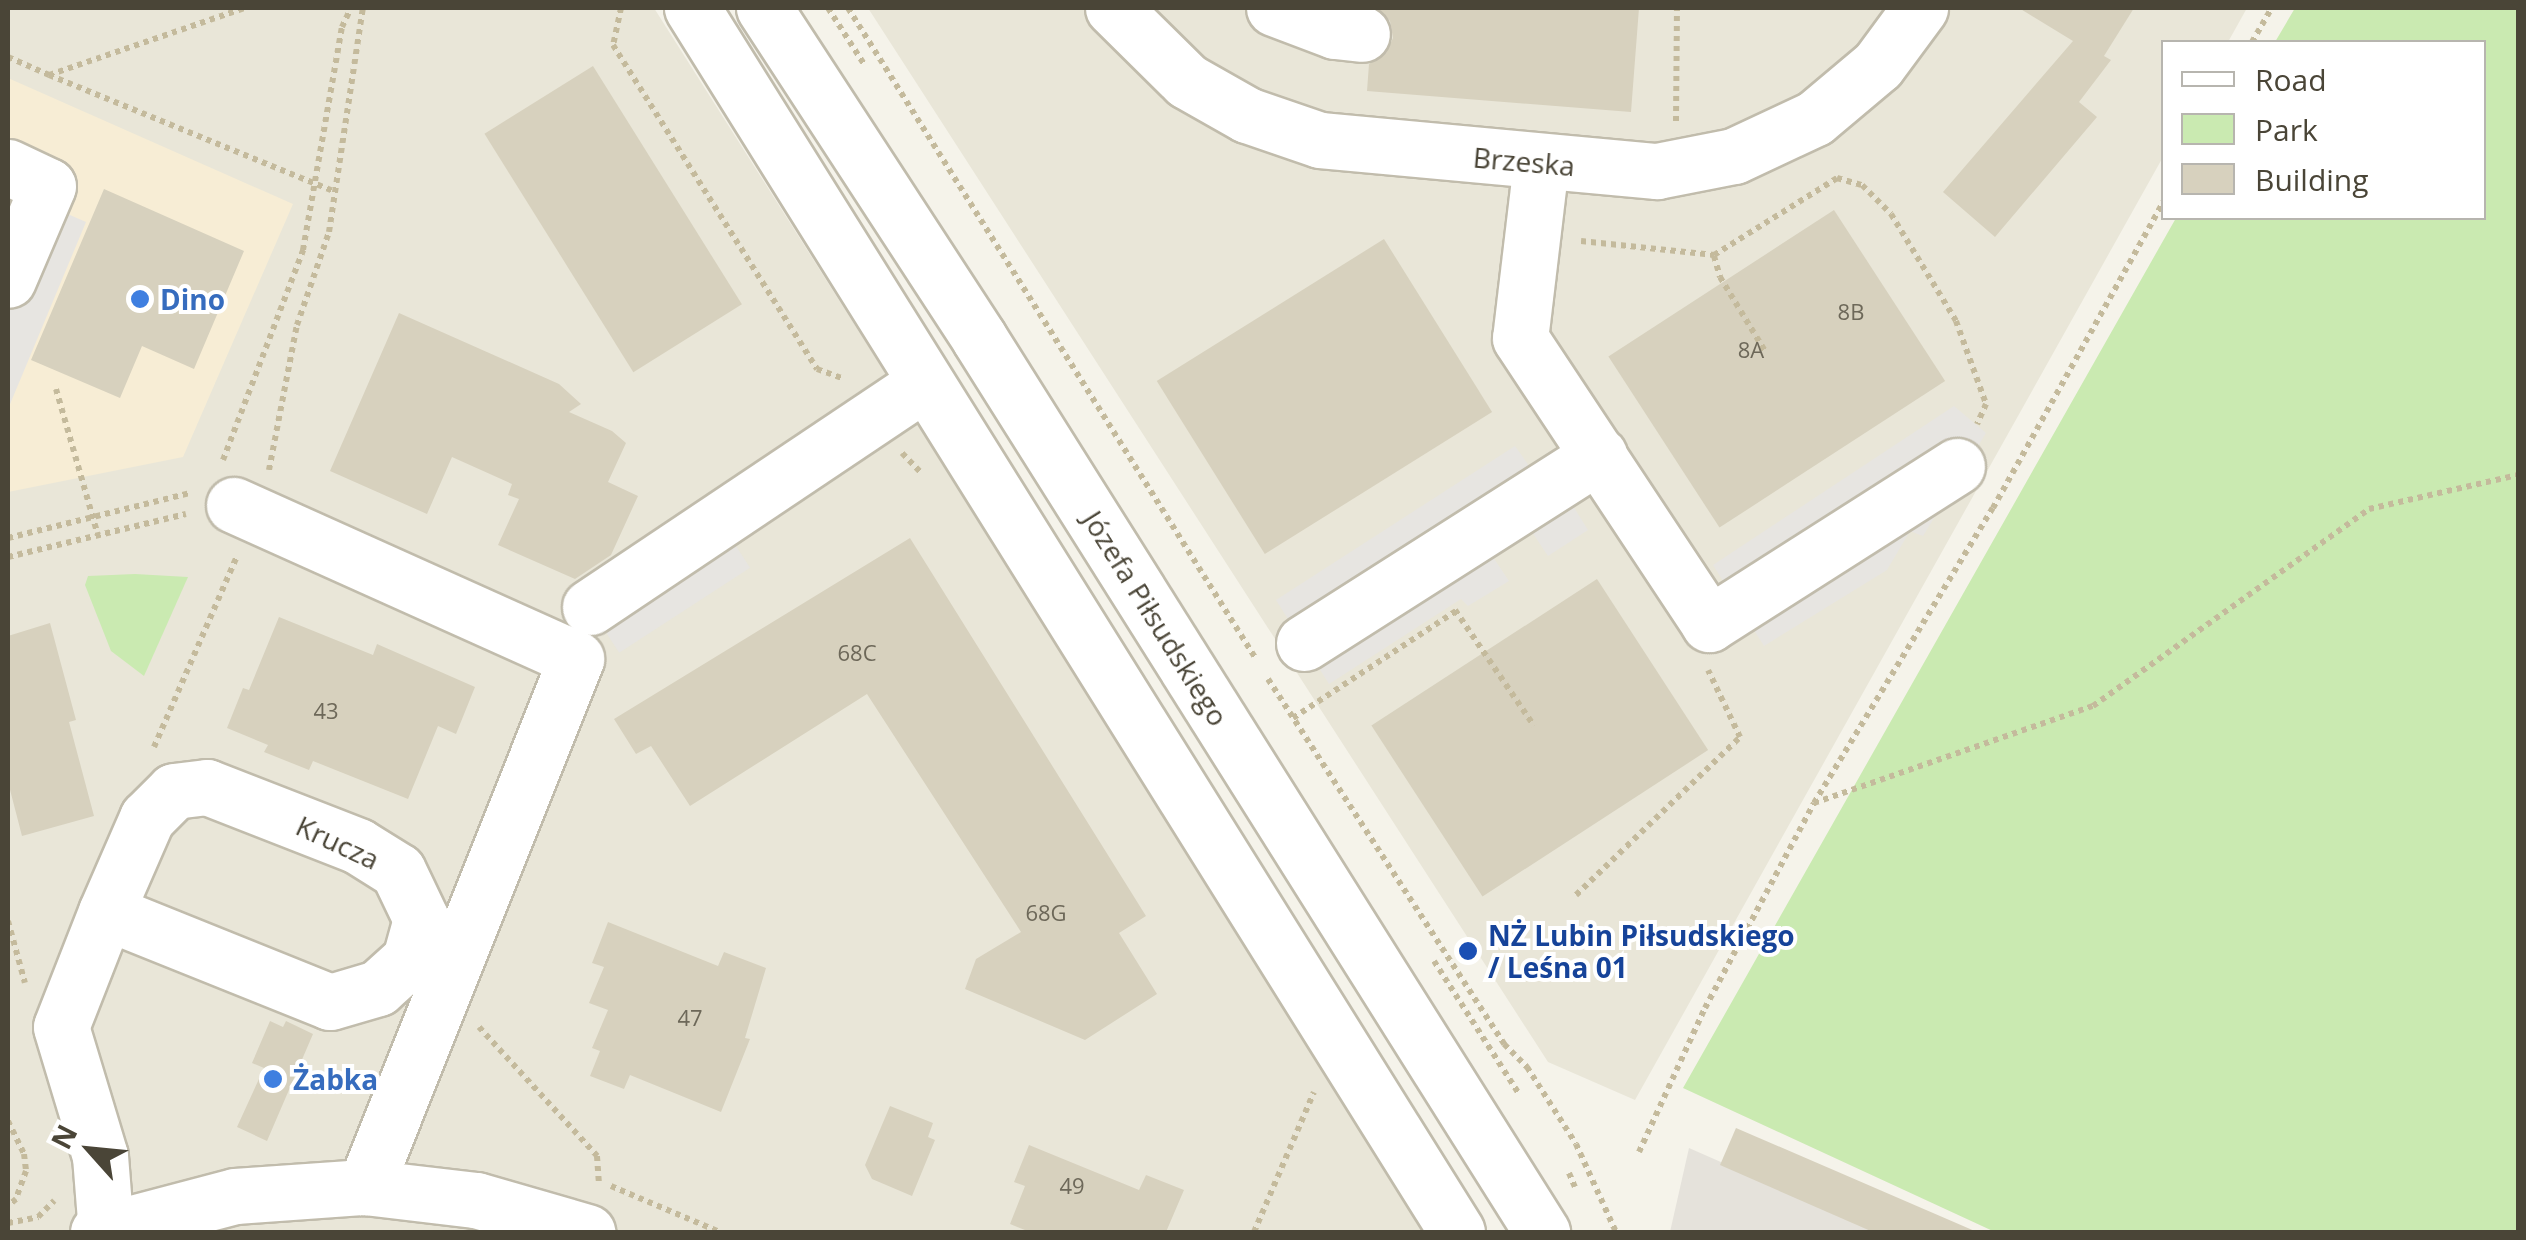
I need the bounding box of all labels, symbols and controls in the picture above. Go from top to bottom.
legend [2161,40,2486,220]
text: Road [2255,59,2327,100]
text: Park [2255,109,2318,150]
street label: Brzeska [1472,140,1576,182]
text: Building [2255,159,2369,200]
place label: Dino [160,282,225,316]
marker: Dino [129,288,151,310]
house number: 8B [1838,299,1864,325]
house number: 8A [1738,337,1764,363]
street label: Józefa Piłsudskiego [1076,504,1236,732]
house number: 68C [837,640,877,666]
house number: 43 [313,698,339,724]
street label: Krucza [291,808,385,876]
house number: 68G [1025,900,1067,926]
place label: NŻ Lubin Piłsudskiego / Leśna 01 [1488,918,1795,984]
marker: NŻ Lubin Piłsudskiego / Leśna 01 [1457,940,1479,962]
house number: 47 [677,1005,703,1031]
place label: Żabka [293,1062,378,1096]
marker: Żabka [262,1068,284,1090]
north arrow [40,1100,140,1200]
text: N [41,1118,85,1155]
house number: 49 [1059,1173,1085,1199]

